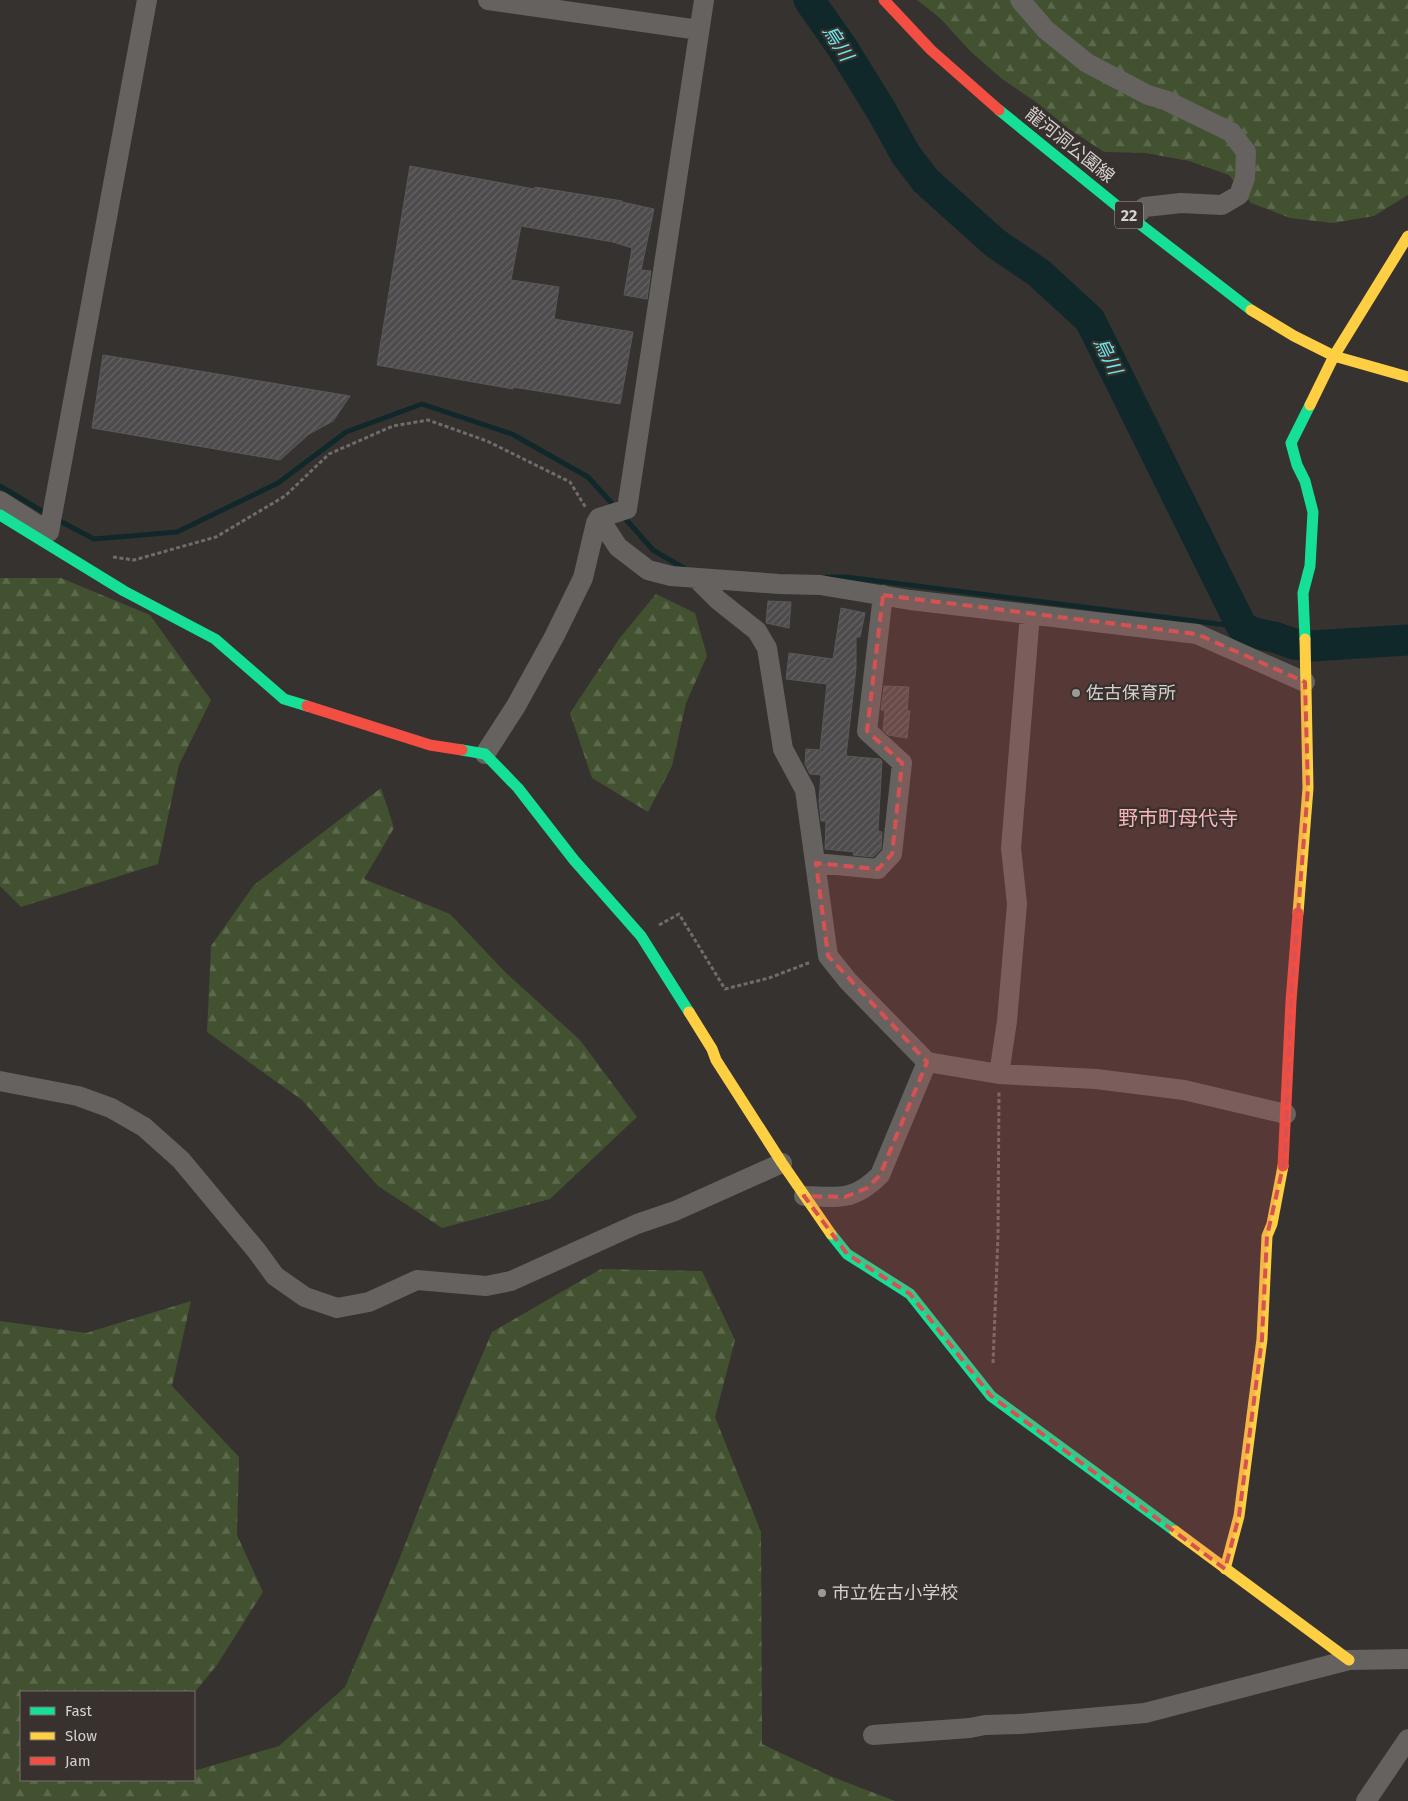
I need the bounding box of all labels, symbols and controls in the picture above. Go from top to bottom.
water label: 烏川 [818,21,859,67]
street label: 龍河洞公園線 [1021,102,1119,188]
road number: 22 [1115,202,1143,228]
water label: 烏川 [1089,334,1128,380]
place label: 佐古保育所 [1086,682,1176,704]
marker: 佐古保育所 [1070,687,1082,699]
district label: 野市町母代寺 [1118,806,1238,830]
place label: 市立佐古小学校 [832,1582,958,1604]
marker: 市立佐古小学校 [816,1587,828,1599]
legend [20,1691,195,1781]
text: Fast [65,1702,92,1720]
text: Slow [65,1727,97,1745]
text: Jam [65,1752,91,1770]

